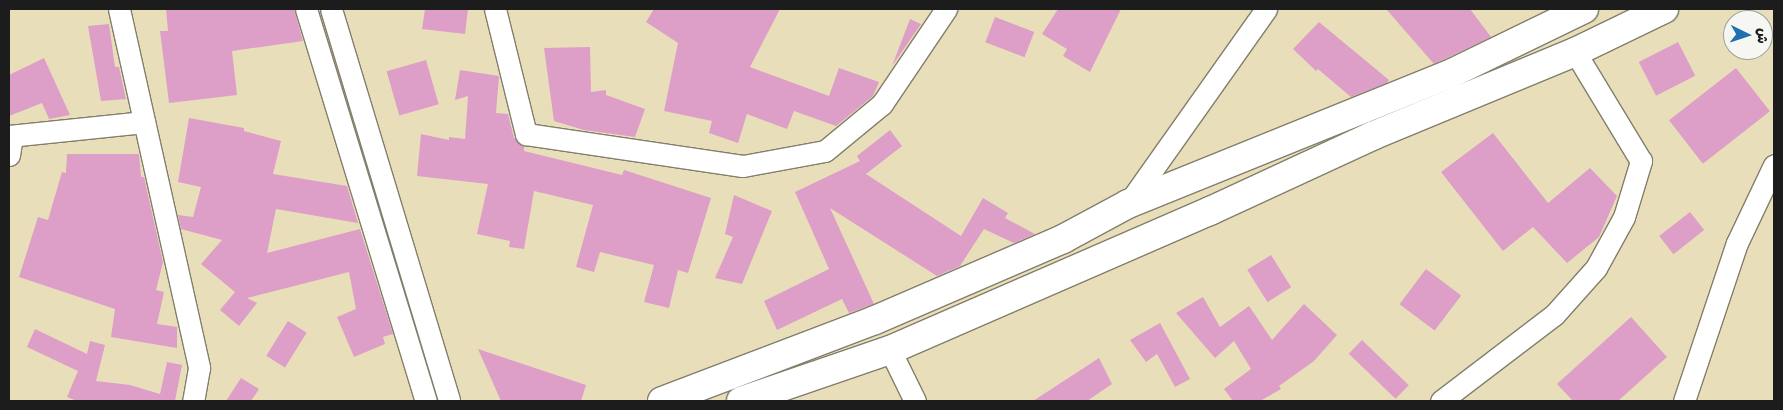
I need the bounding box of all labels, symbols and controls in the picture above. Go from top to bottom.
north arrow [1723,10,1773,60]
text: ش [1749,27,1775,45]

